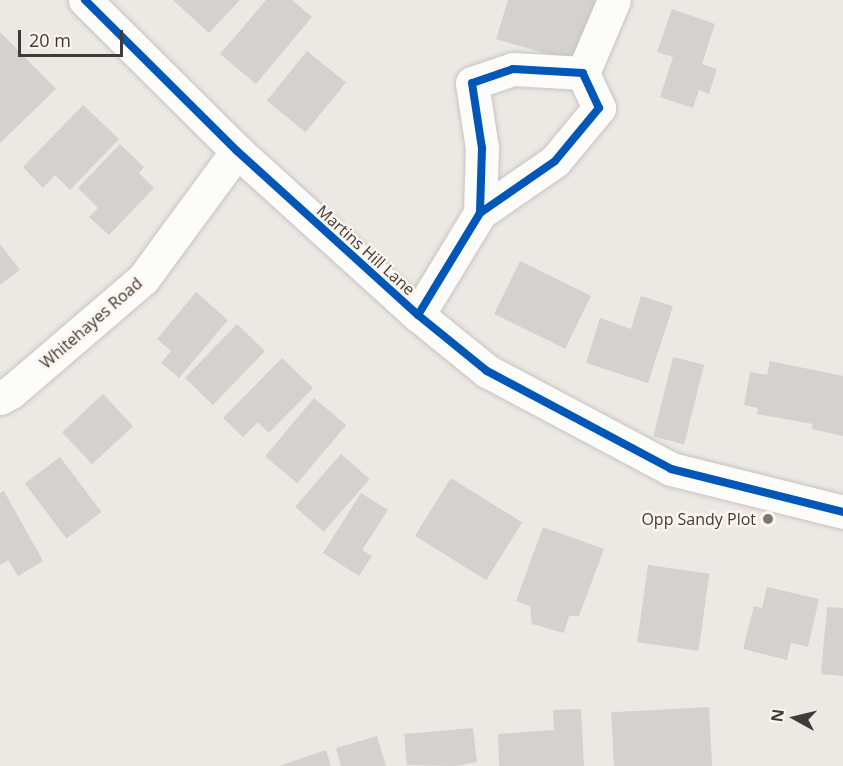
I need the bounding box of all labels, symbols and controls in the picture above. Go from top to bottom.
scale bar [21,18,126,56]
text: 20 m [29,28,71,52]
street label: Martins Hill Lane [313,201,419,299]
street label: Whitehayes Road [36,273,146,373]
place label: Opp Sandy Plot [641,509,756,529]
marker: Opp Sandy Plot [761,512,775,526]
north arrow [765,688,825,748]
text: N [765,708,789,723]

